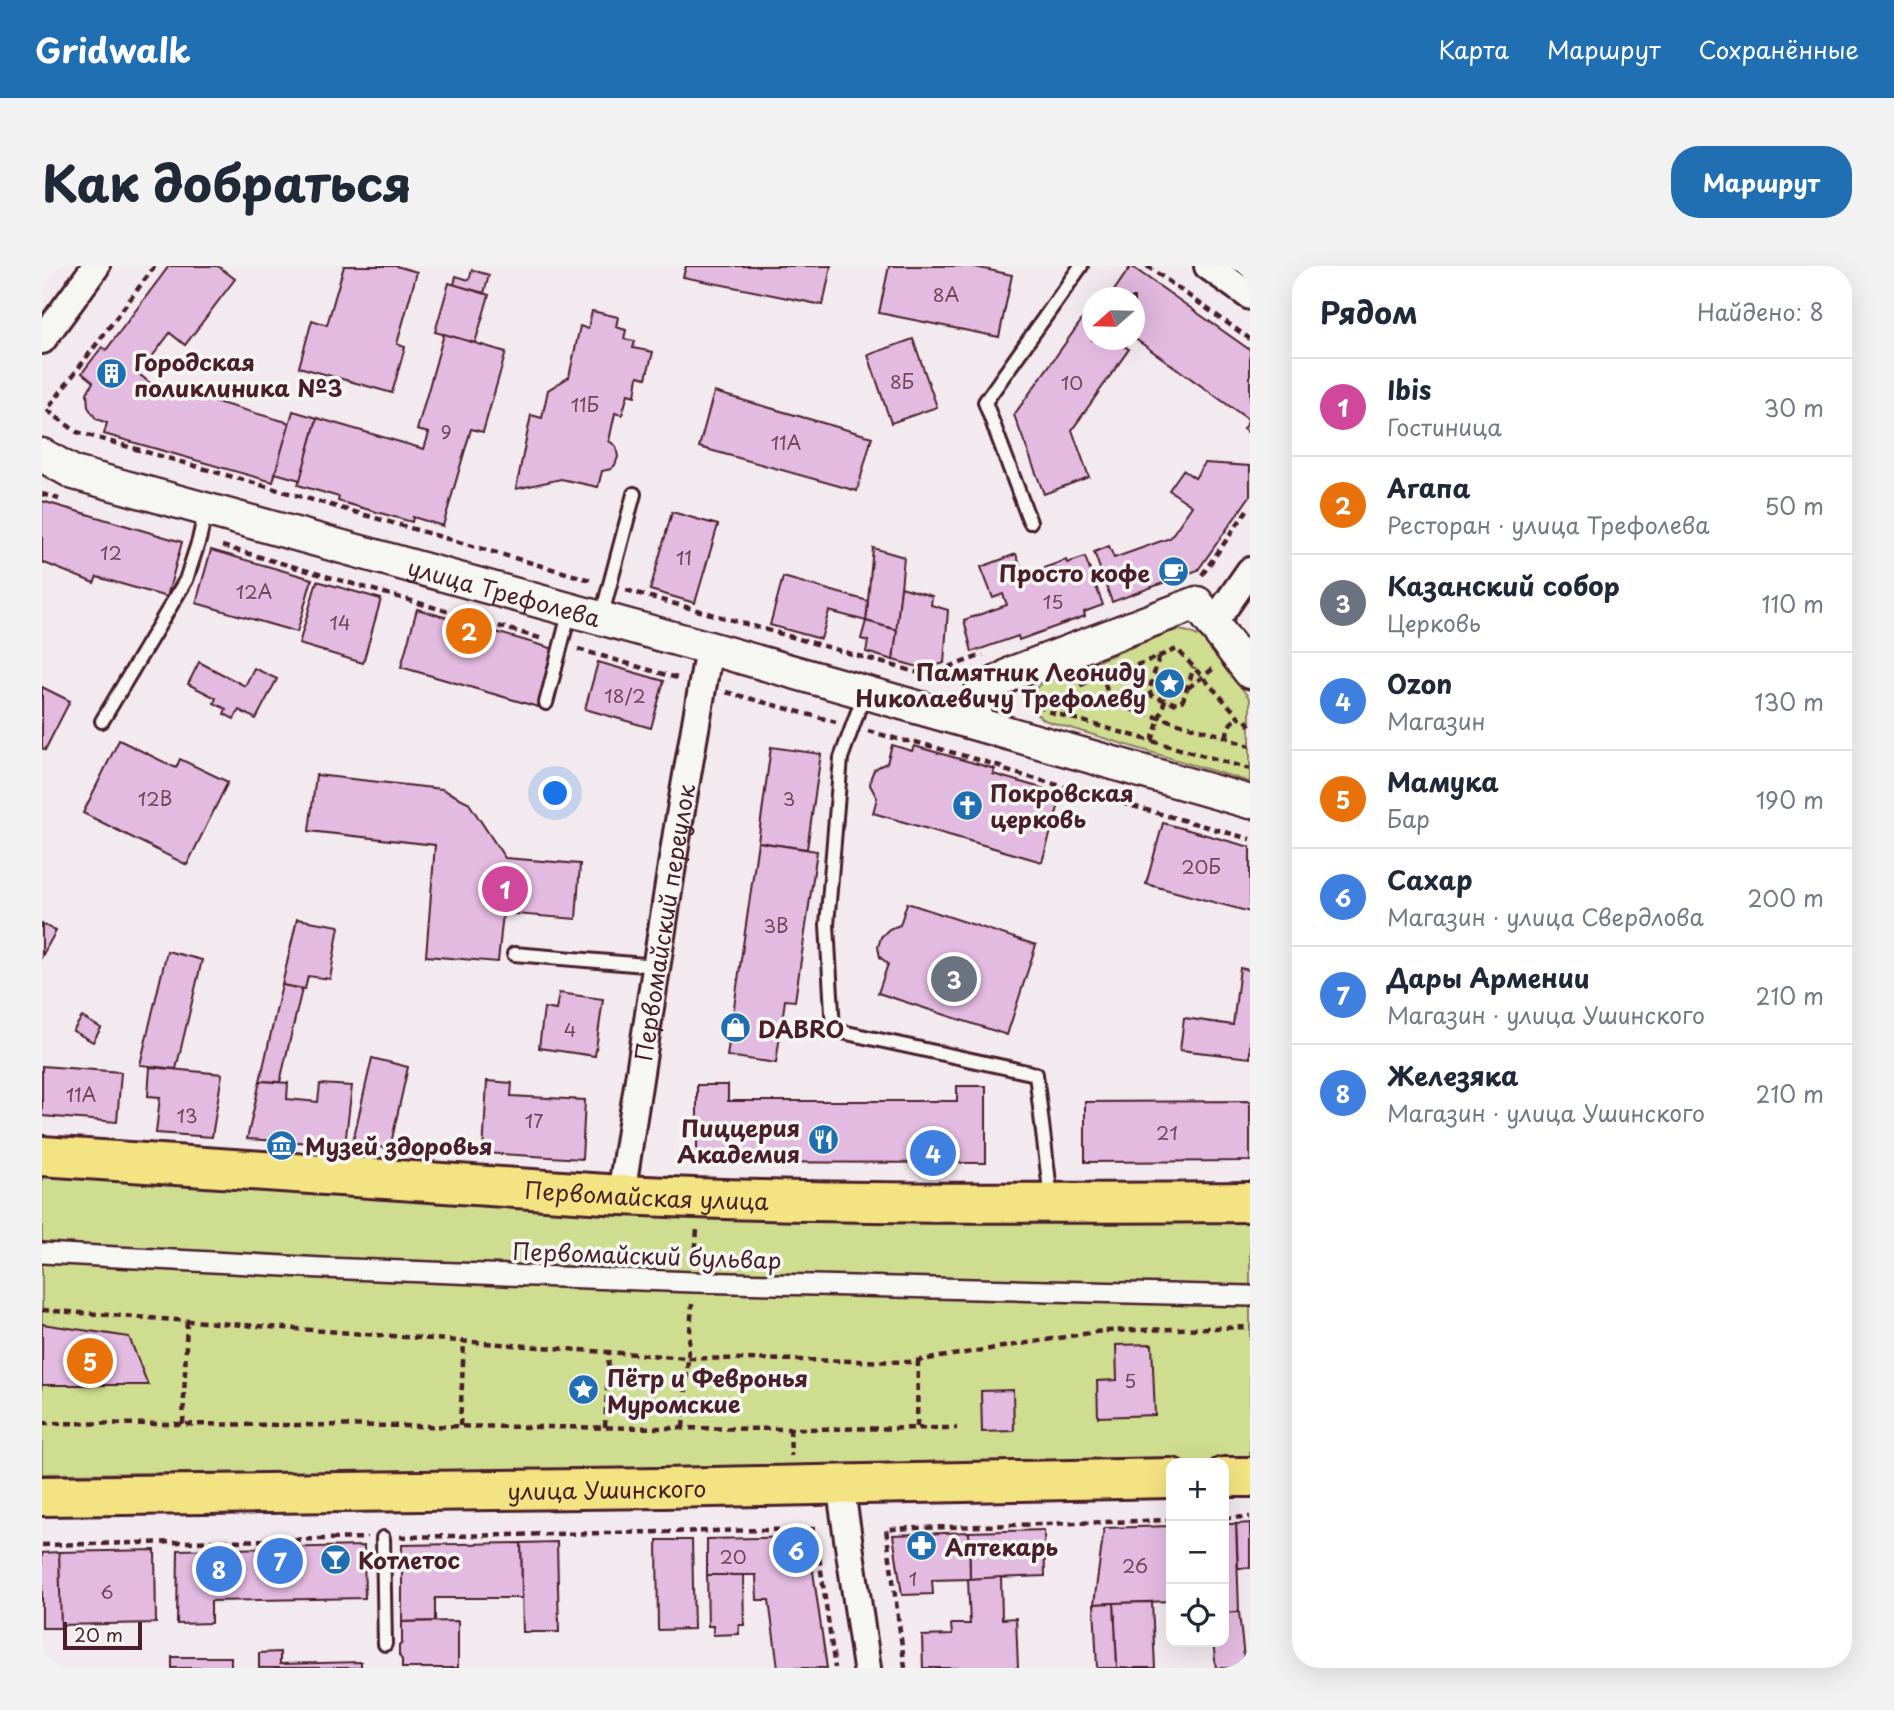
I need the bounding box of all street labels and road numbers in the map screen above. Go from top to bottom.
street label: улица Трефолева [404,548,605,635]
street label: Первомайский переулок [625,781,703,1063]
street label: Первомайская улица [524,1171,770,1218]
street label: Первомайский бульвар [512,1233,782,1277]
street label: улица Ушинского [507,1470,707,1507]

